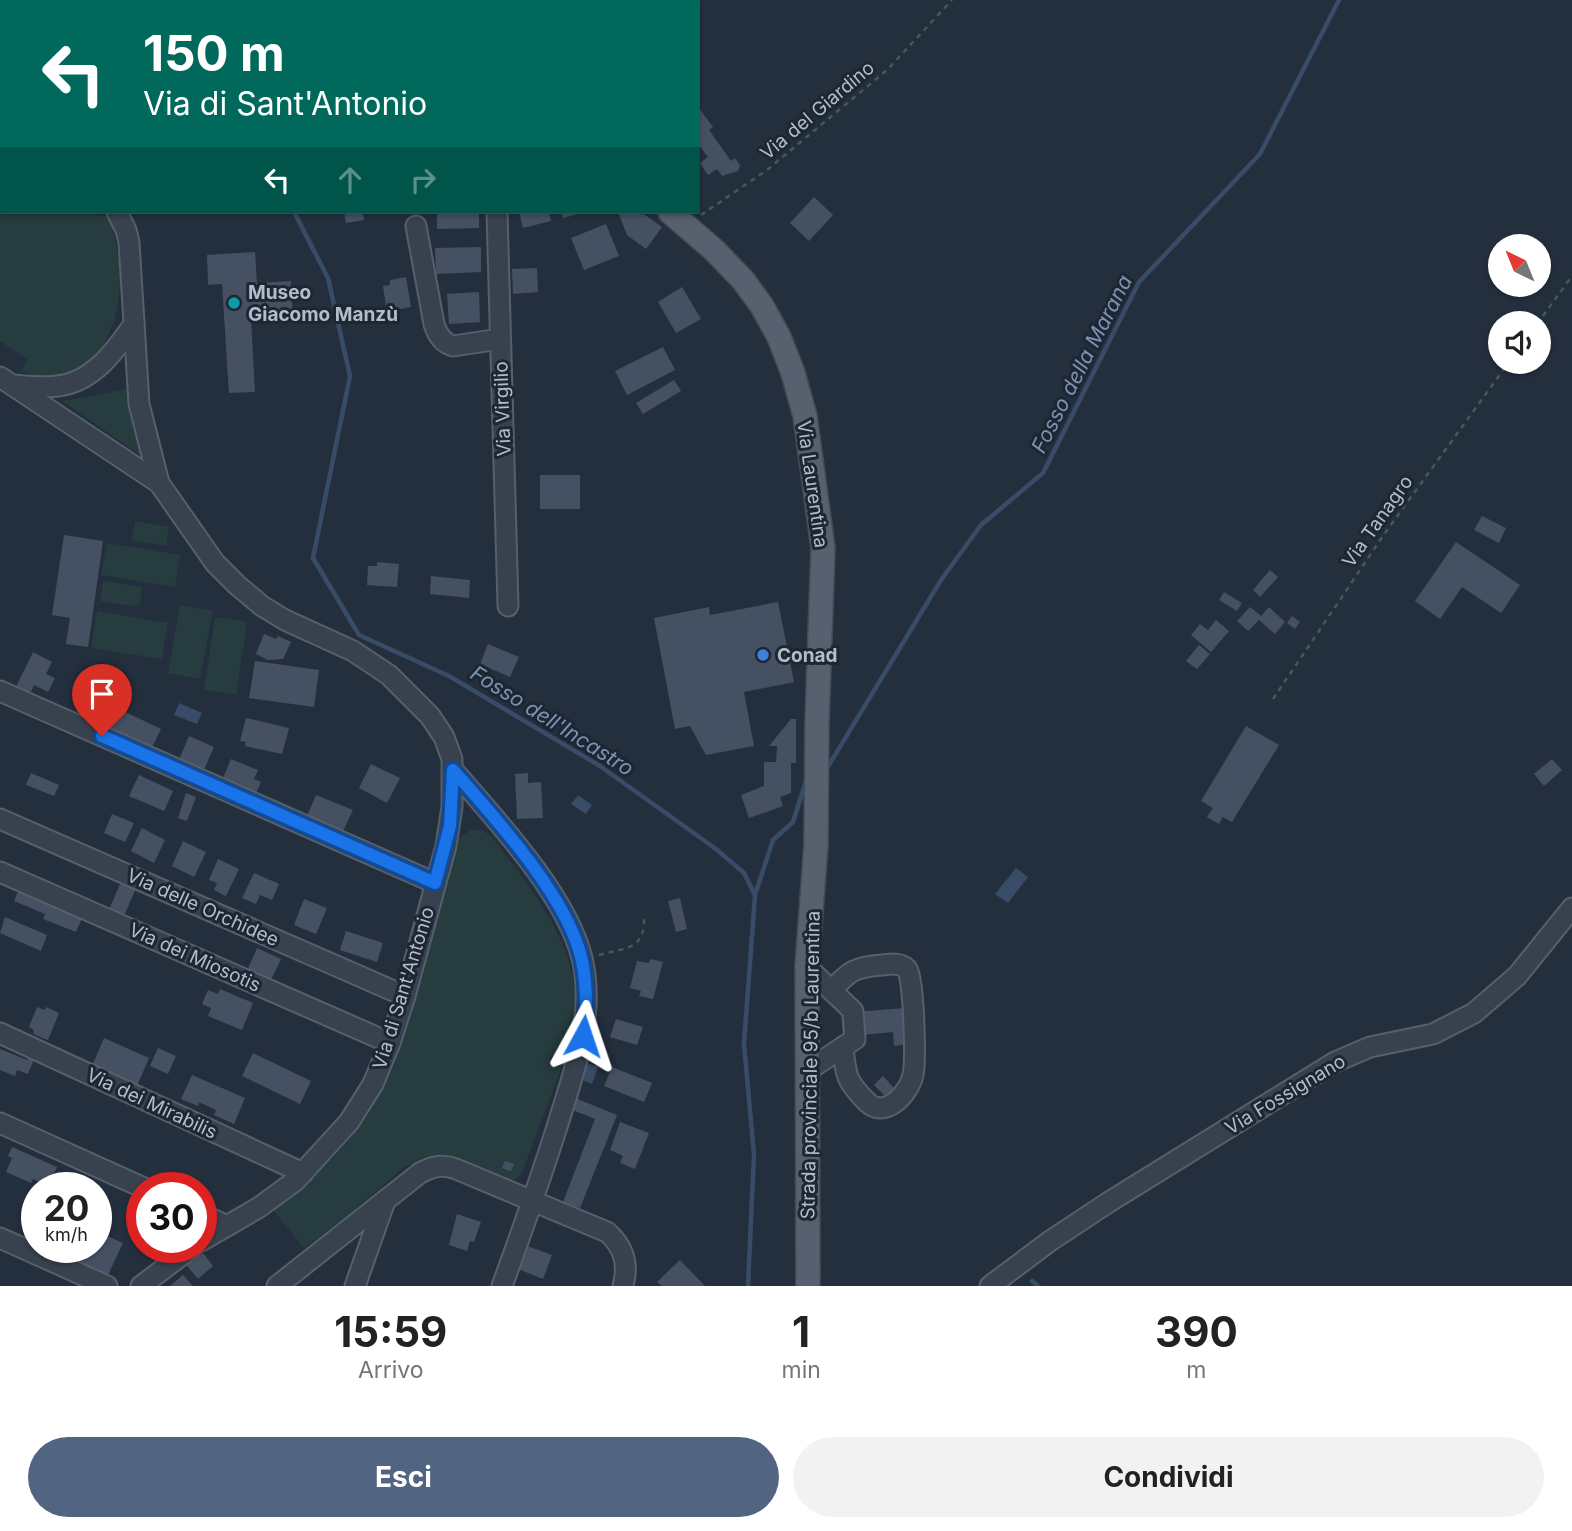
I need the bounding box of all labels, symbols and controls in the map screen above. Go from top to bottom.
text: 150 m [143,24,285,83]
icon: left [28,28,119,119]
street label: Via del Giardino [756,56,879,165]
text: Via di Sant'Antonio [143,84,427,123]
icon: left [258,161,296,199]
icon: ahead [331,161,369,199]
icon: right [404,161,442,199]
north arrow [1488,234,1550,298]
map controls [1488,234,1551,374]
water label: Fosso della Marana [1026,271,1137,457]
place label: Museo Giacomo Manzù [248,281,398,326]
marker: Museo Giacomo Manzù [226,295,242,311]
button: sound [1488,311,1551,374]
street label: Via Virgilio [489,361,516,457]
street label: Via Laurentina [792,419,833,549]
street label: Via Tanagro [1337,471,1418,572]
place label: Conad [777,644,838,667]
marker: Conad [755,647,771,663]
water label: Fosso dell'Incastro [466,660,638,781]
pin [72,664,132,736]
icon: arrive [83,675,121,713]
street label: Via delle Orchidee [123,864,282,951]
street label: Via di Sant'Antonio [368,904,439,1072]
street label: Strada provinciale 95/b Laurentina [796,910,825,1220]
street label: Via dei Miosotis [125,918,264,997]
position arrow [546,999,620,1073]
street label: Via Fossignano [1221,1049,1350,1139]
street label: Via dei Mirabilis [83,1063,221,1144]
speed limit sign: 30 [126,1172,217,1263]
text: 20 [44,1187,89,1229]
text: km/h [45,1224,88,1245]
text: 15:59 [334,1306,447,1357]
text: 1 [792,1306,810,1357]
text: 390 [1155,1306,1238,1357]
text: Arrivo [358,1356,424,1384]
text: min [782,1356,821,1384]
text: m [1186,1356,1206,1384]
button: Esci [28,1437,779,1517]
button: Condividi [793,1437,1544,1517]

